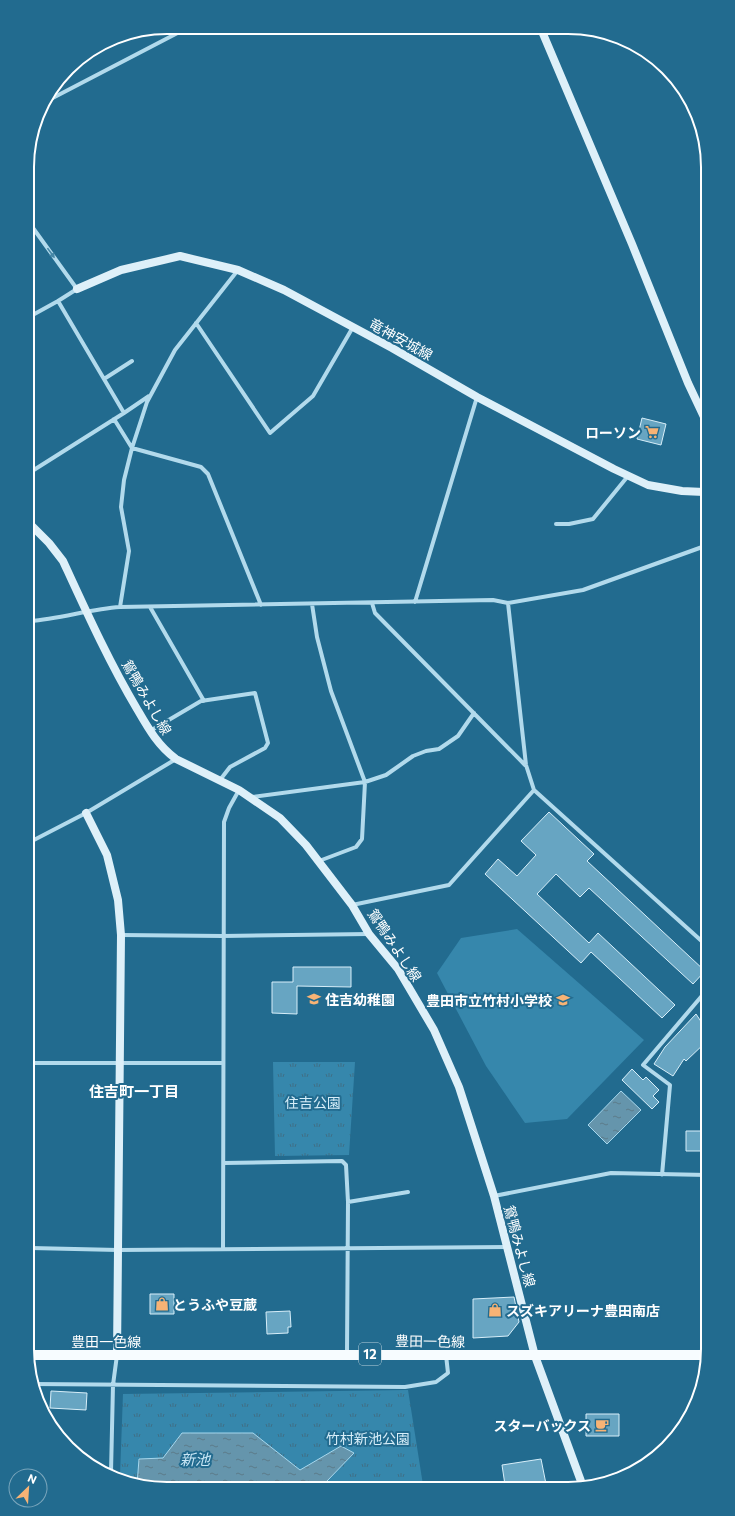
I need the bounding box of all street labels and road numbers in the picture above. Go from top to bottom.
street label: 竜神安城線 [366,315,436,363]
street label: 鴛鴨みよし線 [119,656,175,738]
street label: 鴛鴨みよし線 [364,905,426,985]
street label: 鴛鴨みよし線 [501,1203,539,1289]
street label: 豊田一色線 [395,1332,465,1350]
street label: 豊田一色線 [71,1333,141,1350]
road number: 12 [359,1343,381,1365]

